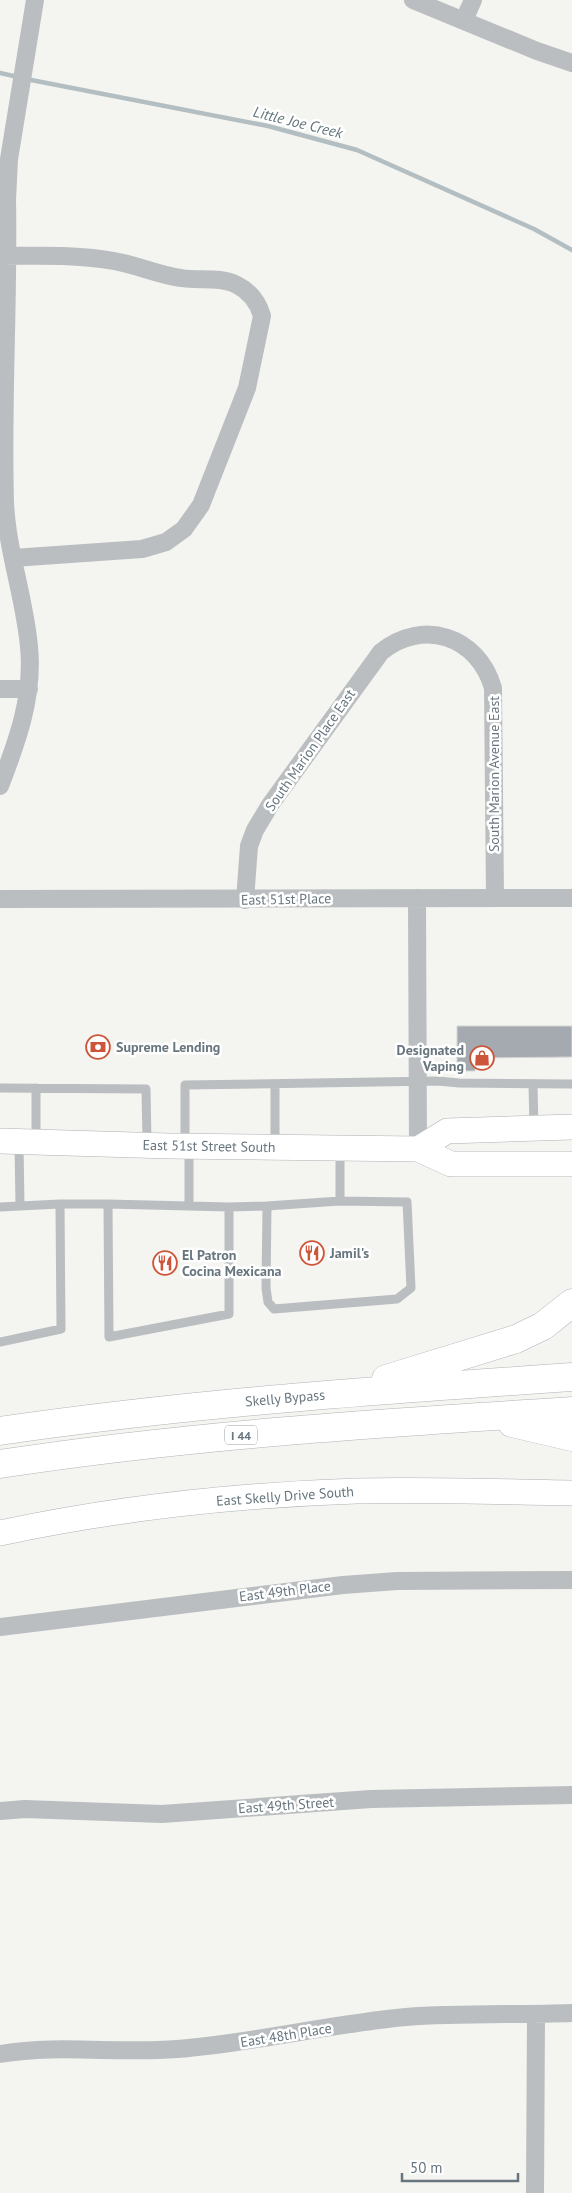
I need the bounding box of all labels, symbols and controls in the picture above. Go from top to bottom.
water label: Little Joe Creek [251,102,346,143]
street label: South Marion Place East [261,685,359,814]
street label: South Marion Avenue East [485,696,503,852]
street label: East 51st Place [241,889,331,909]
bank icon: Supreme Lending [85,1034,111,1060]
place label: Supreme Lending [116,1038,220,1056]
place label: Designated Vaping [397,1041,464,1075]
shop icon: Designated Vaping [469,1045,495,1071]
street label: East 51st Street South [142,1136,276,1156]
restaurant icon: Jamil's [299,1240,325,1266]
place label: Jamil's [329,1244,369,1262]
place label: El Patron Cocina Mexicana [182,1246,282,1280]
restaurant icon: El Patron Cocina Mexicana [152,1250,178,1276]
street label: Skelly Bypass [244,1386,326,1410]
road number: I 44 [225,1426,257,1444]
street label: East Skelly Drive South [216,1482,354,1510]
street label: East 49th Place [238,1576,332,1606]
street label: East 49th Street [237,1793,335,1817]
street label: East 48th Place [239,2019,333,2051]
scale bar [402,2150,518,2182]
text: 50 m [410,2158,443,2177]

